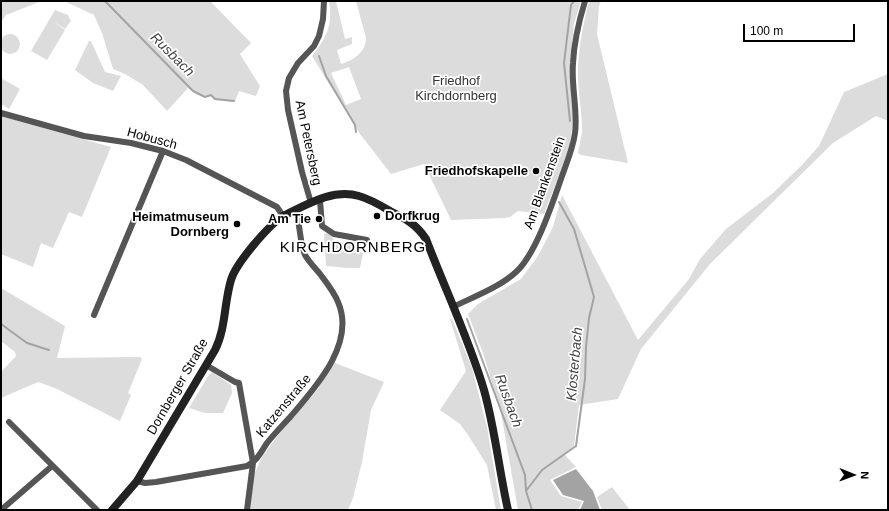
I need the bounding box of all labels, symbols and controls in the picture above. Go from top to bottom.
scale bar [745,16,857,42]
text: 100 m [750,24,783,38]
water label: Rusbach [147,30,197,80]
park label: Friedhof Kirchdornberg [415,73,497,104]
street label: Am Petersberg [291,99,325,187]
street label: Hobusch [125,125,179,153]
street label: Am Blankenstein [521,134,569,232]
place label: Friedhofskapelle [425,163,528,179]
marker: Friedhofskapelle [531,166,541,176]
place label: Dorfkrug [385,208,440,224]
place label: Heimatmuseum Dornberg [132,209,229,240]
place label: Am Tie [268,211,311,227]
marker: Dorfkrug [372,211,382,221]
marker: Am Tie [314,214,324,224]
marker: Heimatmuseum Dornberg [232,219,242,229]
district label: KIRCHDORNBERG [280,239,426,257]
water label: Klosterbach [563,326,587,402]
street label: Dornberger Straße [144,336,212,438]
street label: Katzenstraße [253,371,315,441]
water label: Rusbach [491,372,525,430]
north arrow [833,455,873,495]
text: N [859,471,871,479]

